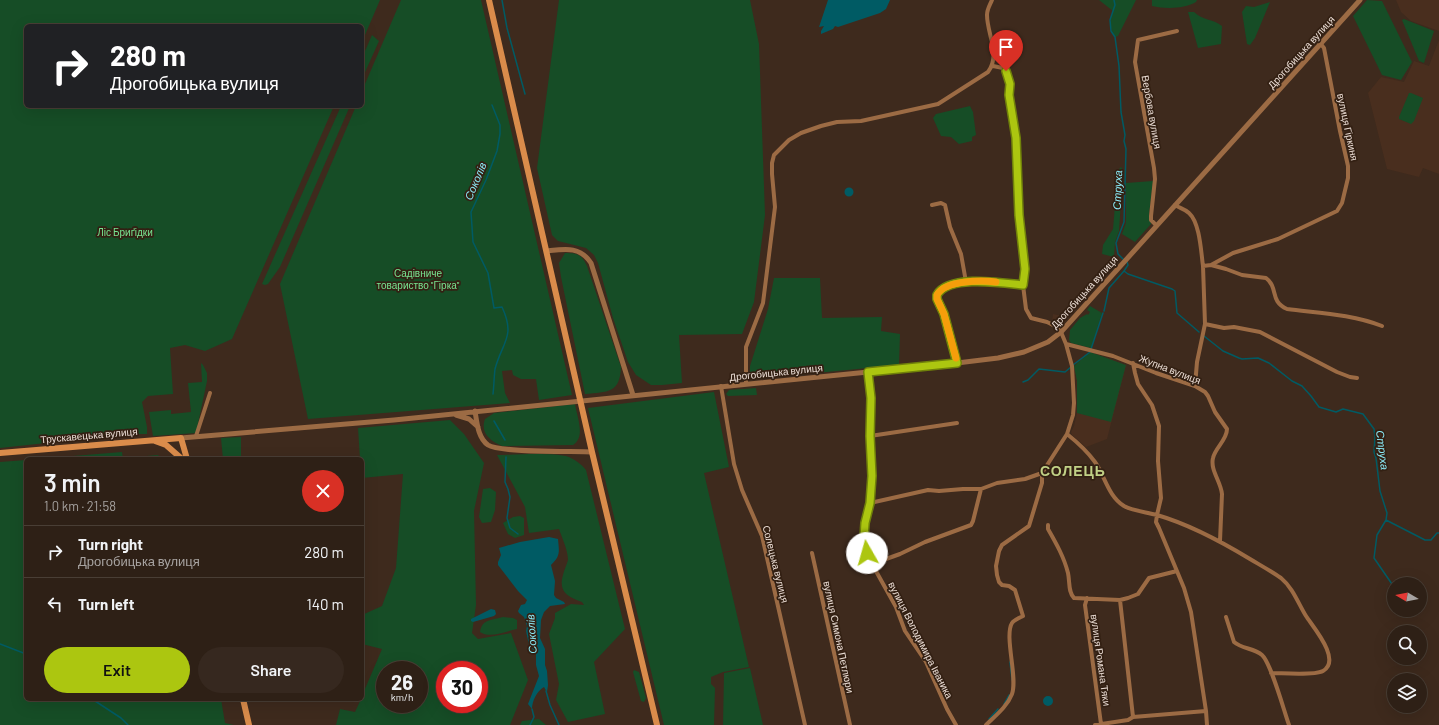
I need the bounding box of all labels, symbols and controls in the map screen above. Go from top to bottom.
street label: Дрогобицька вулиця [1265,13,1337,91]
pin [989,30,1023,71]
icon: arrive [995,36,1017,58]
text: 280 m [110,38,186,72]
icon: right [44,40,96,92]
text: Дрогобицька вулиця [110,72,279,94]
street label: Вербова вулиця [1140,74,1164,150]
street label: вулиця Гіркиня [1335,92,1361,162]
water label: Соколів [461,160,489,202]
water label: Струха [1110,170,1124,210]
park label: Ліс Бриґідки [97,226,153,238]
street label: Дрогобицька вулиця [1048,253,1120,331]
park label: Садівниче товариство "Гірка" [377,267,460,291]
street label: Жупна вулиця [1137,352,1203,386]
street label: Дрогобицька вулиця [729,361,823,383]
street label: Трускавецька вулиця [40,425,138,445]
water label: Струха [1374,429,1392,471]
district label: СОЛЕЦЬ [1040,462,1106,479]
text: 3 min [44,468,101,497]
button: close [302,470,344,512]
text: 1.0 km · 21:58 [44,498,116,514]
street label: Солецька вулиця [761,524,791,604]
position arrow [846,532,888,574]
text: Turn right [78,535,143,553]
icon: right [44,541,66,563]
text: 280 m [304,543,344,561]
text: Дрогобицька вулиця [78,553,200,569]
north arrow [1387,577,1427,617]
map controls [1387,577,1427,713]
street label: вулиця Симона Петлюри [821,580,857,694]
street label: вулиця Володимира Іваника [886,580,956,701]
icon: left [44,593,66,615]
text: Turn left [78,595,134,613]
text: 140 m [307,595,344,613]
street label: вулиця Романа Тяки [1089,613,1113,707]
water label: Соколів [523,614,539,654]
button: search [1387,625,1427,665]
button: Exit [44,647,190,693]
button: Share [198,647,344,693]
speed limit sign: 30 [436,661,488,713]
text: 26 [391,670,413,694]
button: layers [1387,673,1427,713]
text: km/h [391,691,413,703]

